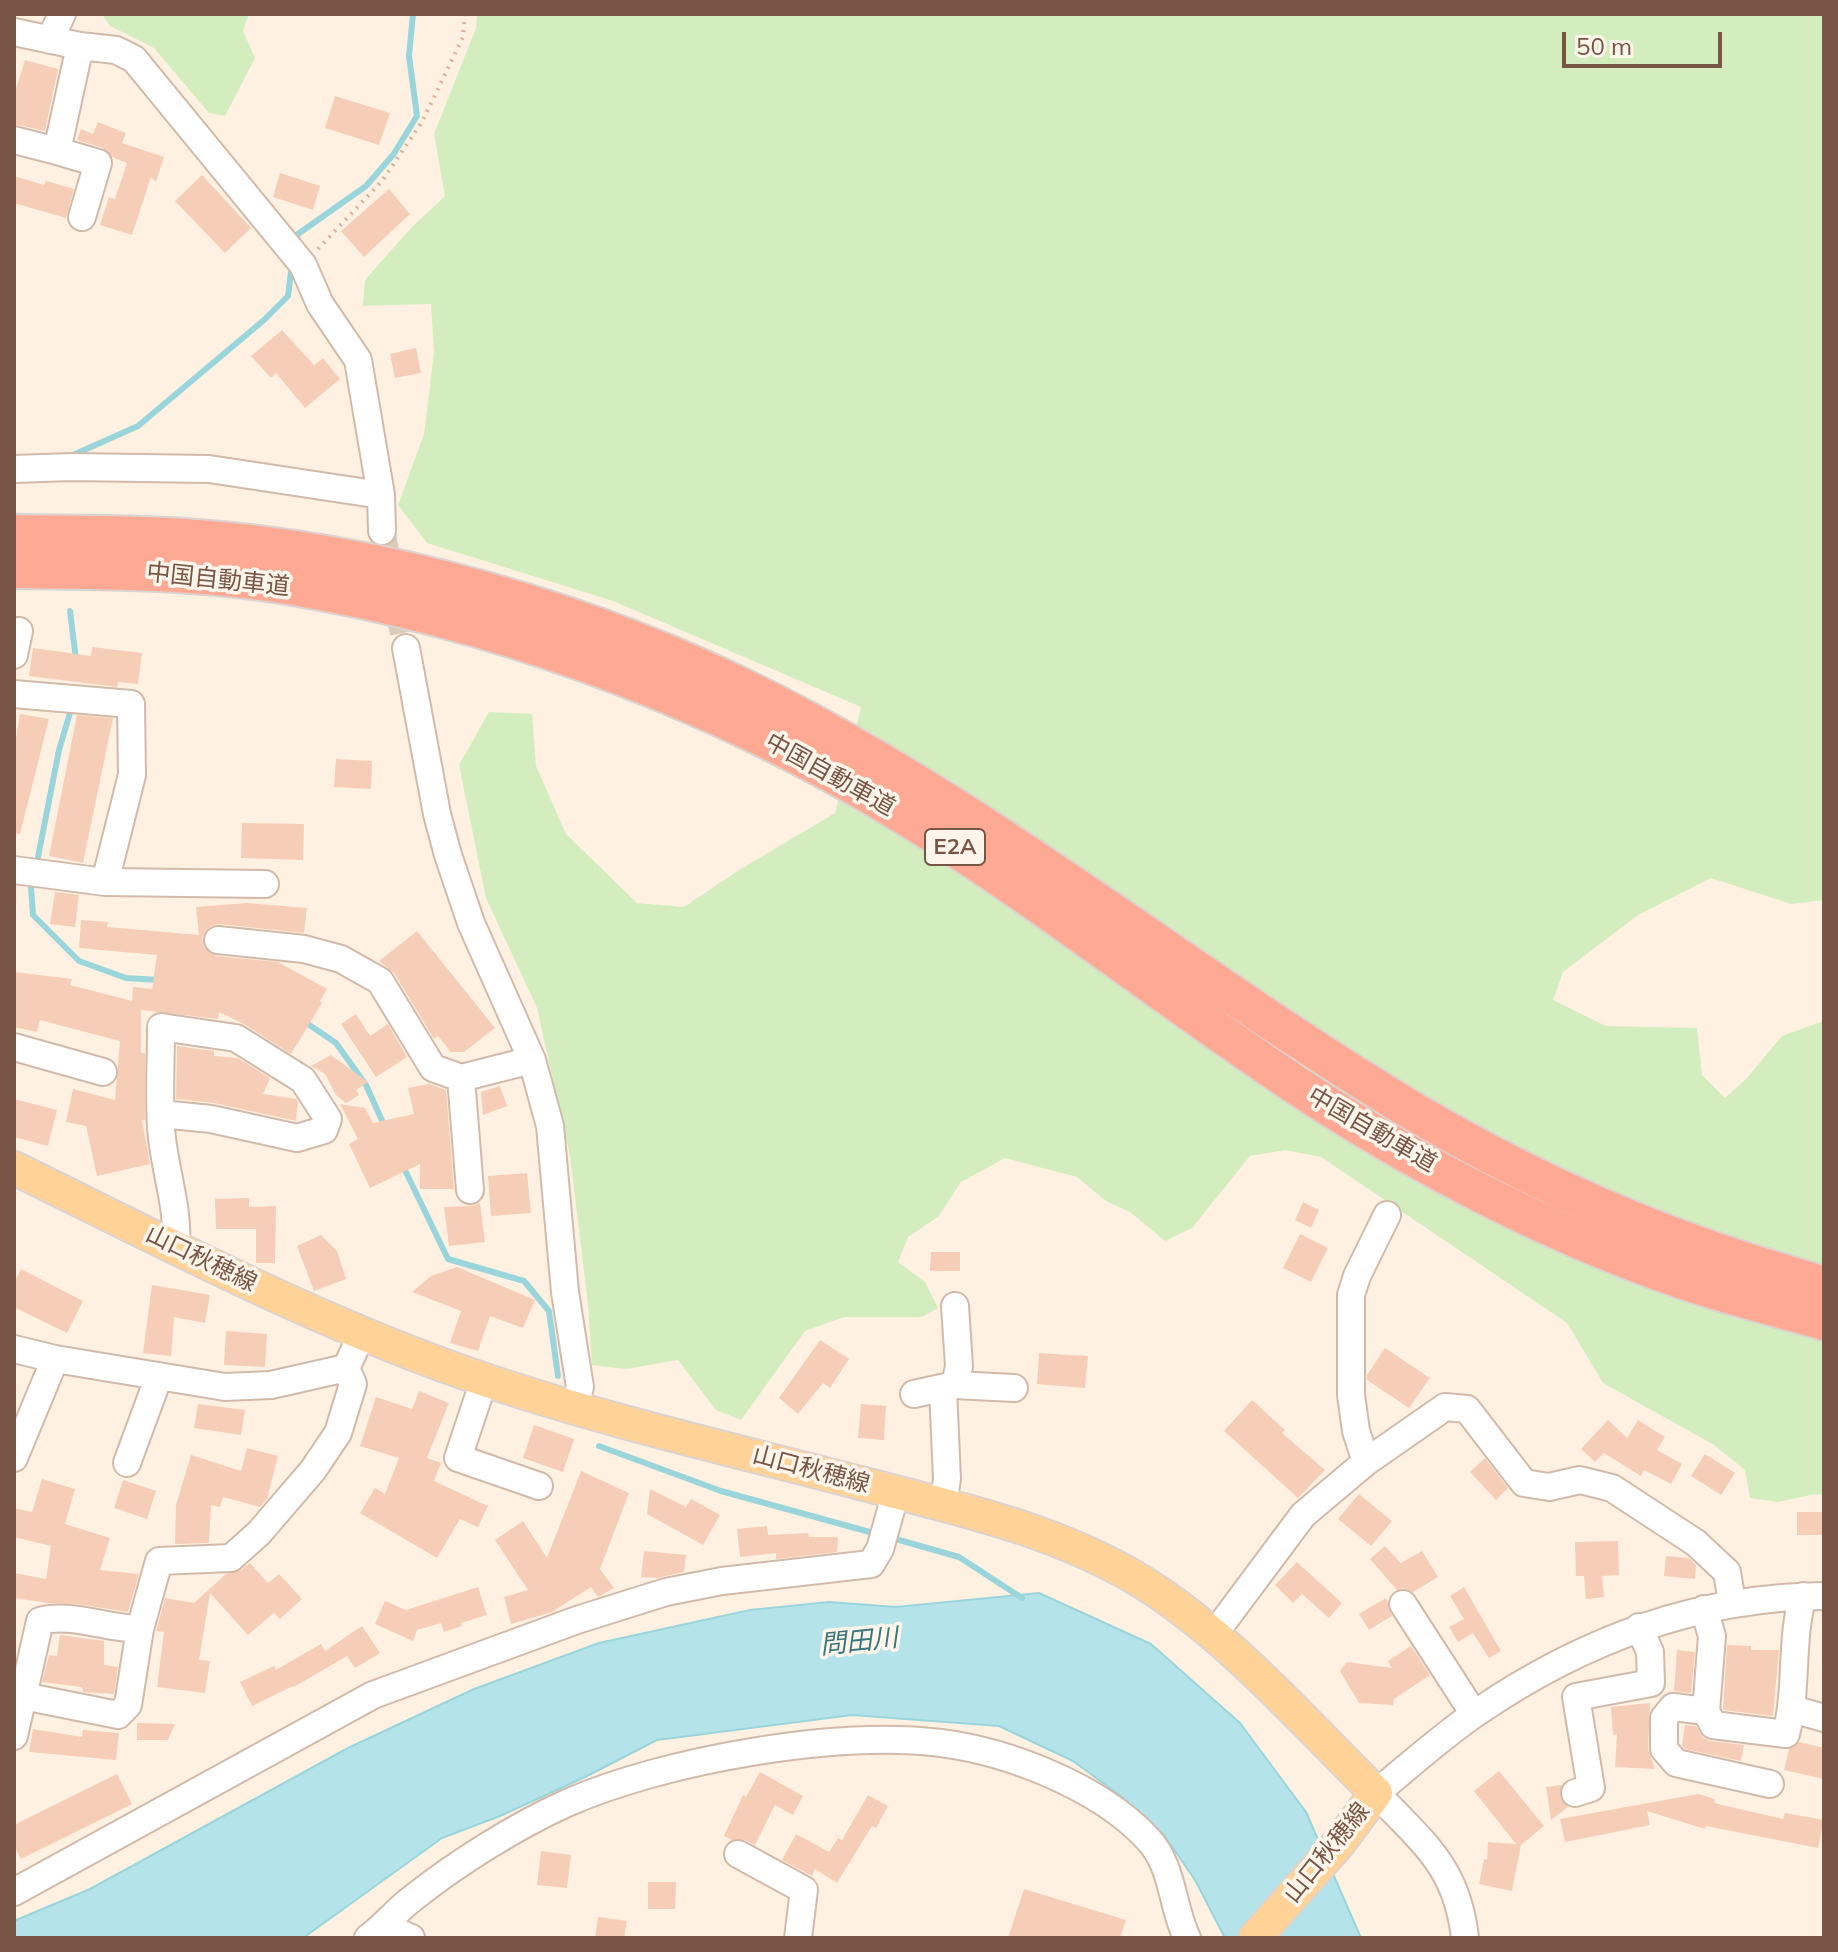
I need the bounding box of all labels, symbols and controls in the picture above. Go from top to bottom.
scale bar [1566,16,1726,66]
text: 50 m [1576,31,1632,61]
street label: 中国自動車道 [145,558,291,602]
street label: 中国自動車道 [760,727,900,823]
road number: E2A [925,829,985,865]
street label: 中国自動車道 [1302,1082,1442,1178]
street label: 山口秋穂線 [141,1220,261,1298]
street label: 山口秋穂線 [749,1441,873,1499]
water label: 問田川 [819,1622,899,1662]
street label: 山口秋穂線 [1278,1797,1376,1909]

